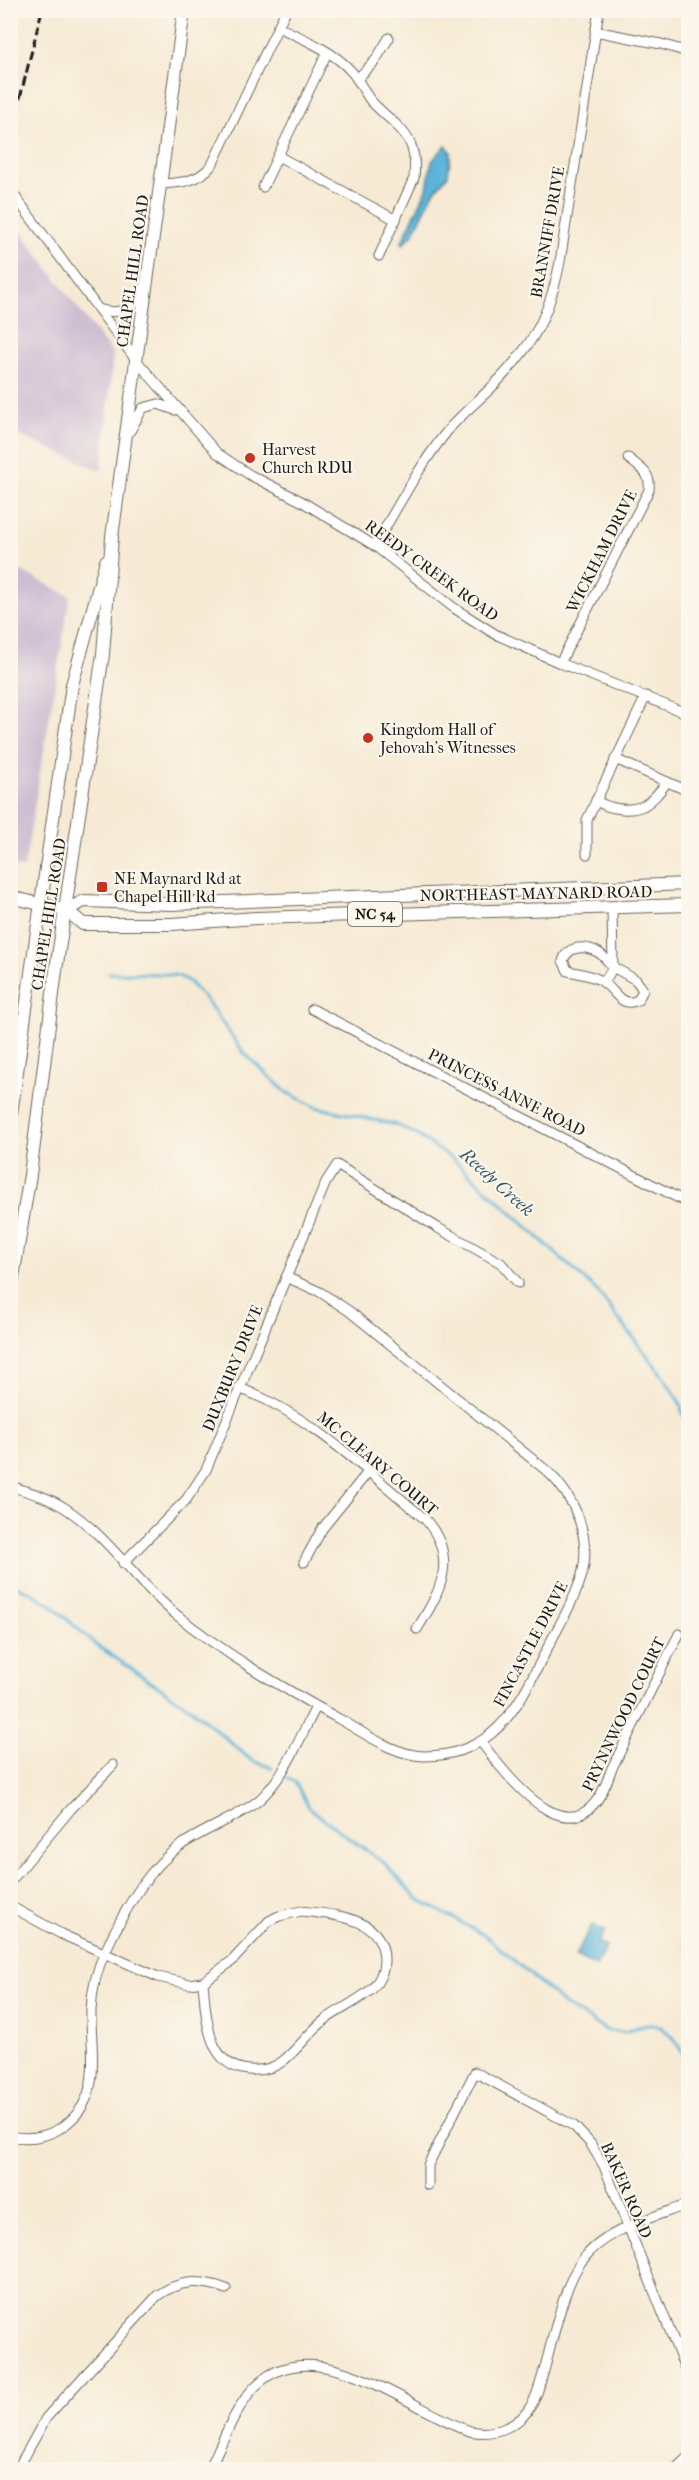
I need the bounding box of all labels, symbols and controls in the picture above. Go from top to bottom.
street label: BRANNIFF DRIVE [527,164,568,299]
street label: CHAPEL HILL ROAD [112,194,153,349]
place label: Harvest Church RDU [262,440,353,477]
marker: Harvest Church RDU [243,451,257,465]
street label: WICKHAM DRIVE [562,486,641,617]
street label: REEDY CREEK ROAD [361,516,502,625]
place label: Kingdom Hall of Jehovah’s Witnesses [378,720,516,757]
marker: Kingdom Hall of Jehovah’s Witnesses [361,731,375,745]
street label: CHAPEL HILL ROAD [27,837,70,992]
place label: NE Maynard Rd at Chapel Hill Rd [114,869,242,906]
marker: NE Maynard Rd at Chapel Hill Rd [95,880,109,894]
street label: NORTHEAST MAYNARD ROAD [419,882,653,905]
road number: NC 54 [348,902,402,926]
street label: PRINCESS ANNE ROAD [425,1045,589,1140]
water label: Reedy Creek [455,1143,538,1221]
street label: DUXBURY DRIVE [198,1302,267,1434]
street label: MC CLEARY COURT [313,1407,442,1520]
street label: FINCASTLE DRIVE [489,1578,572,1710]
street label: PRYNNWOOD COURT [578,1634,669,1794]
street label: BAKER ROAD [597,2139,656,2241]

